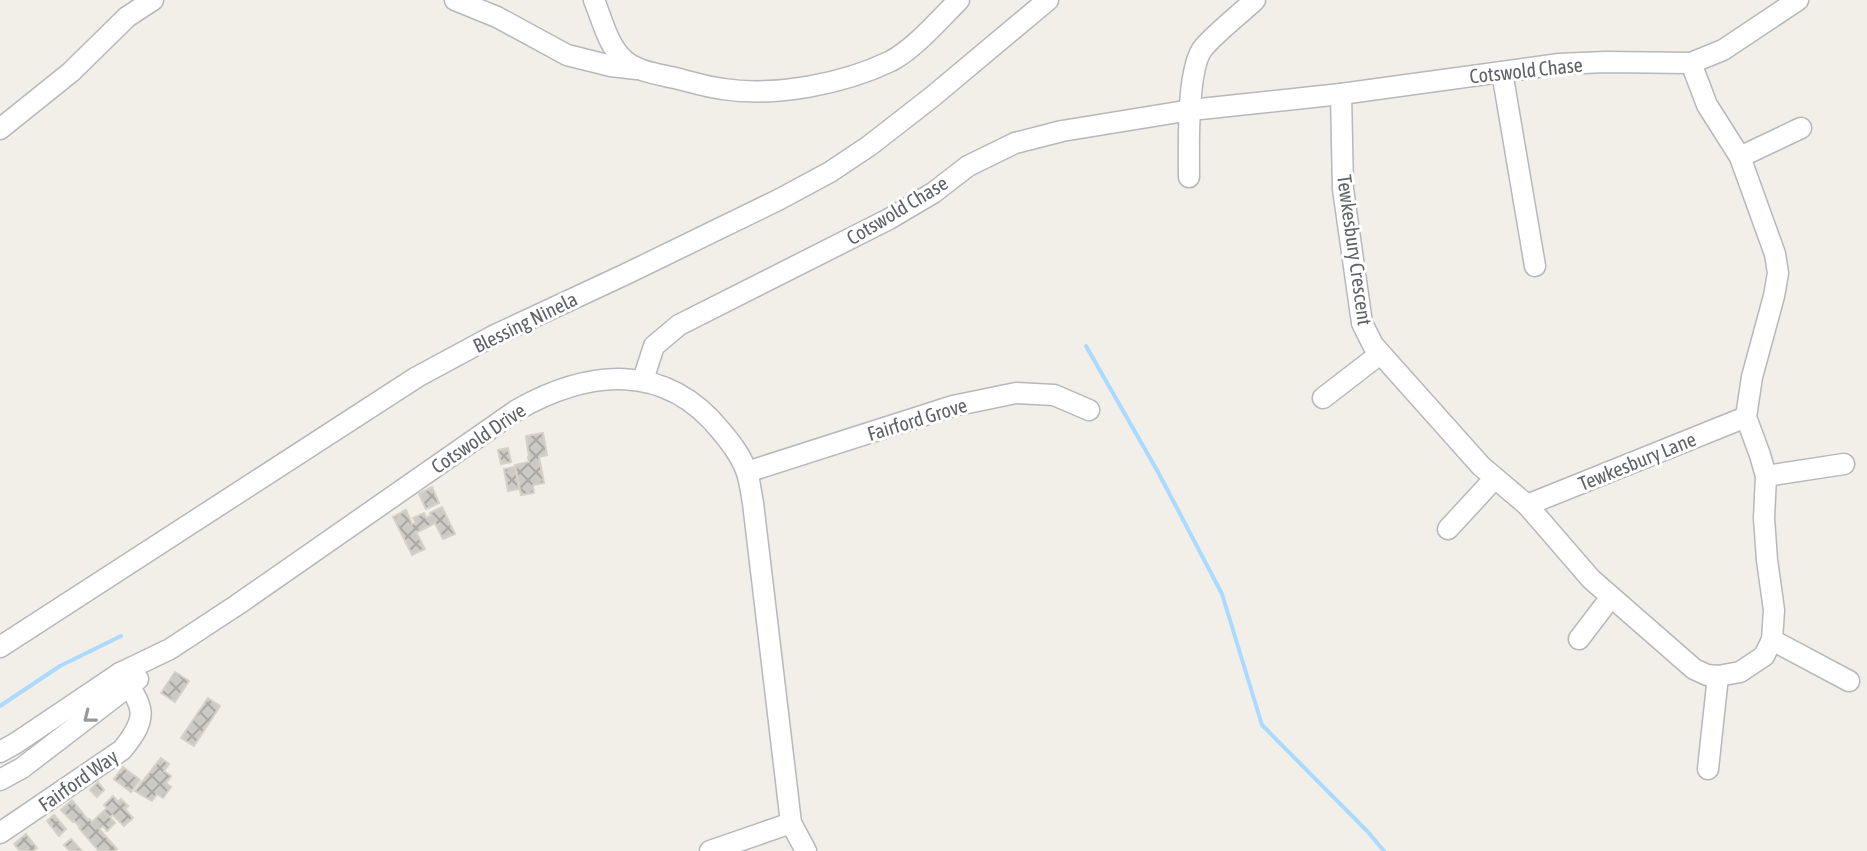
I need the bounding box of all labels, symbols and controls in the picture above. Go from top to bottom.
street label: Cotswold Chase [1468,53,1584,87]
street label: Cotswold Chase [842,171,952,249]
street label: Tewkesbury Crescent [1333,173,1377,327]
street label: Blessing Ninela [469,287,581,357]
street label: Fairford Grove [864,393,970,445]
street label: Cotswold Drive [427,398,529,478]
street label: Tewkesbury Lane [1575,427,1699,495]
one-way arrow [83,708,98,722]
street label: Fairford Way [34,744,122,816]

